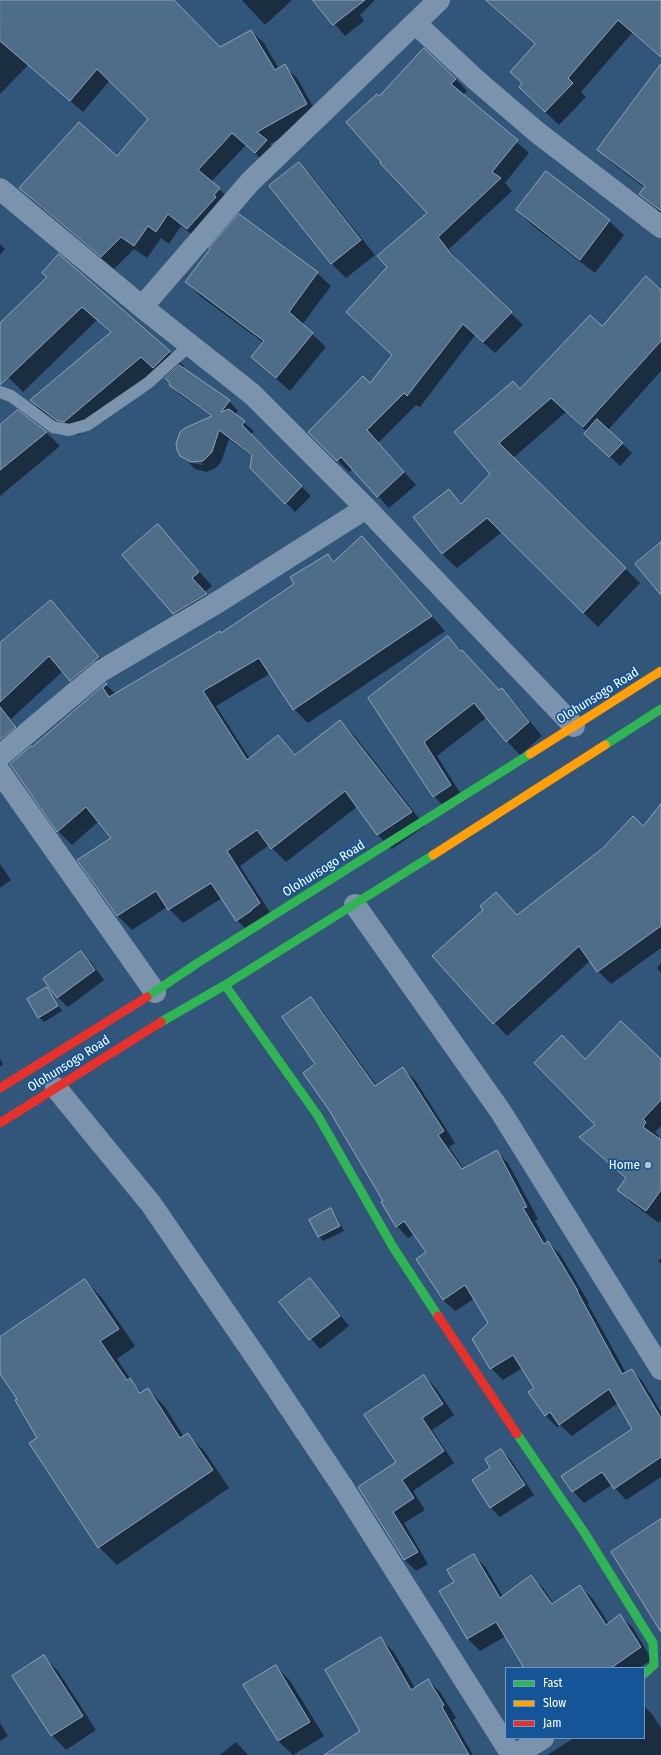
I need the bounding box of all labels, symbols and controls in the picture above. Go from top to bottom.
street label: Olohunsogo Road [554,664,642,728]
street label: Olohunsogo Road [280,837,368,901]
street label: Olohunsogo Road [25,1032,113,1096]
place label: Home [609,1157,640,1173]
marker: Home [643,1160,653,1170]
legend [505,1667,645,1739]
text: Fast [543,1676,562,1690]
text: Slow [543,1696,566,1710]
text: Jam [543,1716,561,1730]

